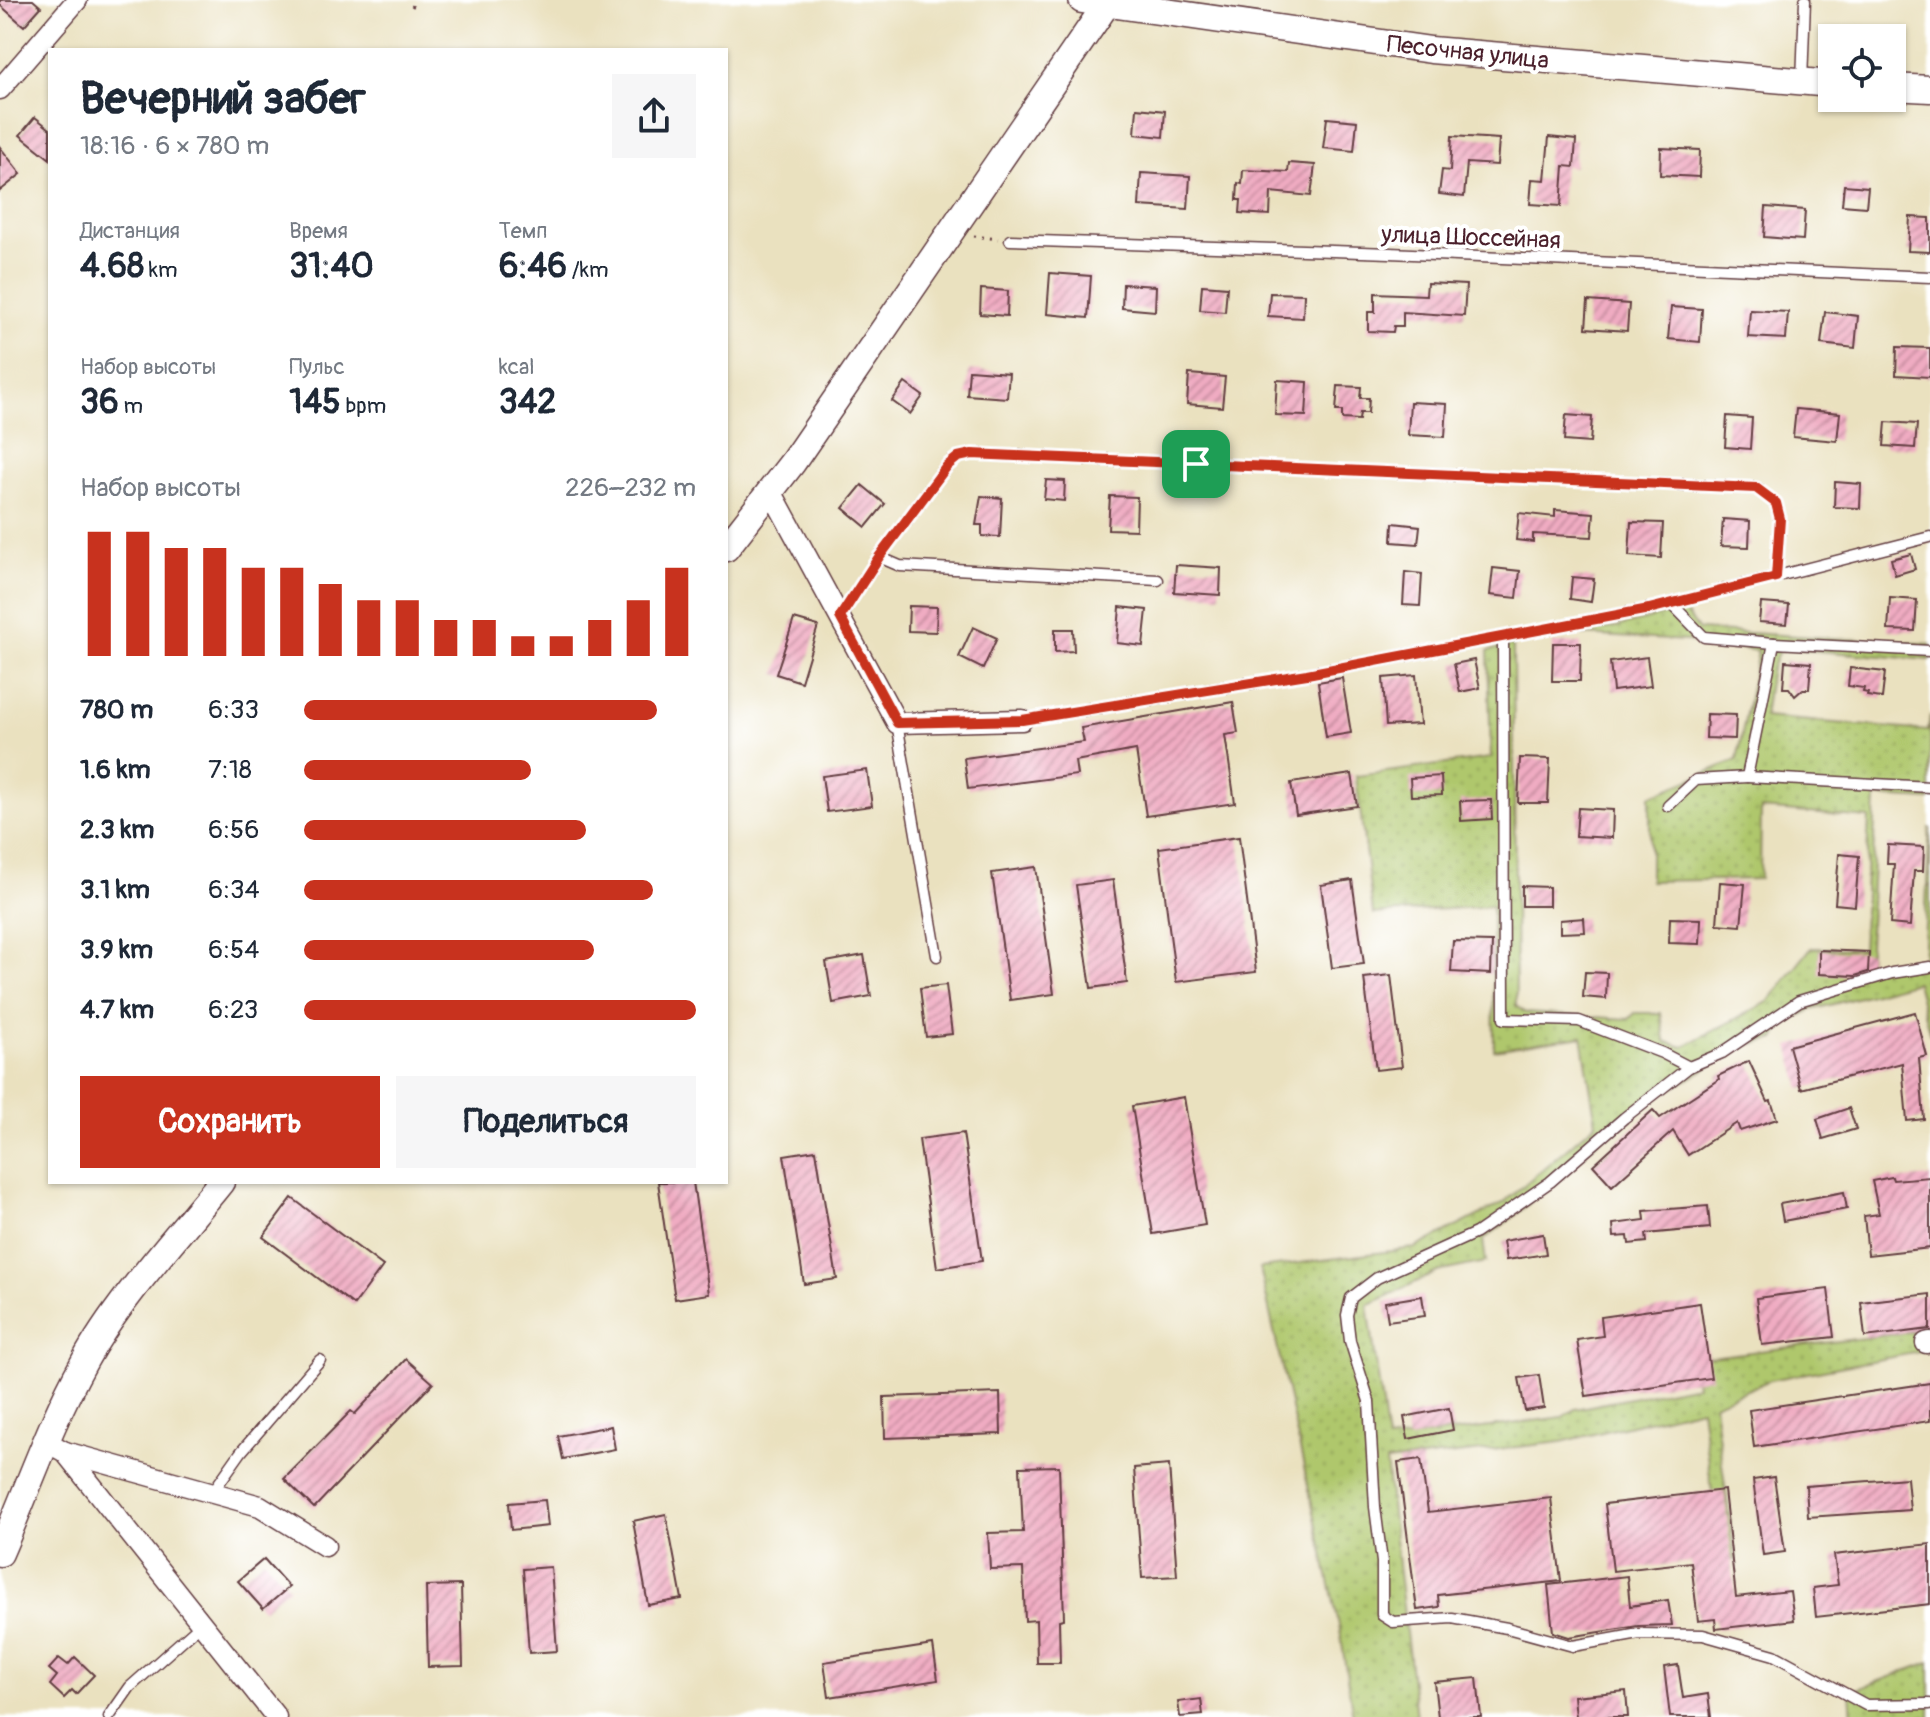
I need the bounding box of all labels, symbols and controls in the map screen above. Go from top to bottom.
map controls [1818,24,1906,112]
button: locate [1818,24,1906,112]
street label: Песочная улица [1385,30,1550,75]
text: Вечерний забег [80,72,366,127]
button: share [612,74,696,158]
text: 18:16 · 6 × 780 m [80,130,269,162]
text: Дистанция [80,217,180,245]
text: Время [289,217,348,245]
text: Темп [499,217,547,245]
street label: улица Шоссейная [1380,220,1561,255]
text: 4.68 [80,245,144,288]
text: 31:40 [289,245,374,288]
text: 6:46 [499,245,567,288]
text: km [144,256,178,284]
text: /km [567,256,608,284]
text: Набор высоты [80,353,216,381]
text: Пульс [289,353,345,381]
text: kcal [499,353,534,381]
text: 36 [80,381,119,424]
text: 145 [289,381,341,424]
text: 342 [499,381,556,424]
text: m [119,392,143,420]
text: bpm [341,392,386,420]
pin [1162,430,1230,498]
icon: arrive [1174,442,1218,486]
text: Набор высоты [80,472,241,504]
text: 226–232 m [565,472,696,504]
text: 780 m [80,694,153,726]
text: 6:33 [208,694,259,726]
text: 1.6 km [80,754,151,786]
text: 7:18 [208,754,252,786]
text: 2.3 km [80,814,154,846]
text: 6:56 [208,814,259,846]
text: 3.1 km [80,874,150,906]
text: 6:34 [208,874,260,906]
text: 3.9 km [80,934,153,966]
text: 6:54 [208,934,259,966]
text: 4.7 km [80,994,154,1026]
text: 6:23 [208,994,258,1026]
button: Сохранить [80,1076,380,1168]
button: Поделиться [396,1076,696,1168]

